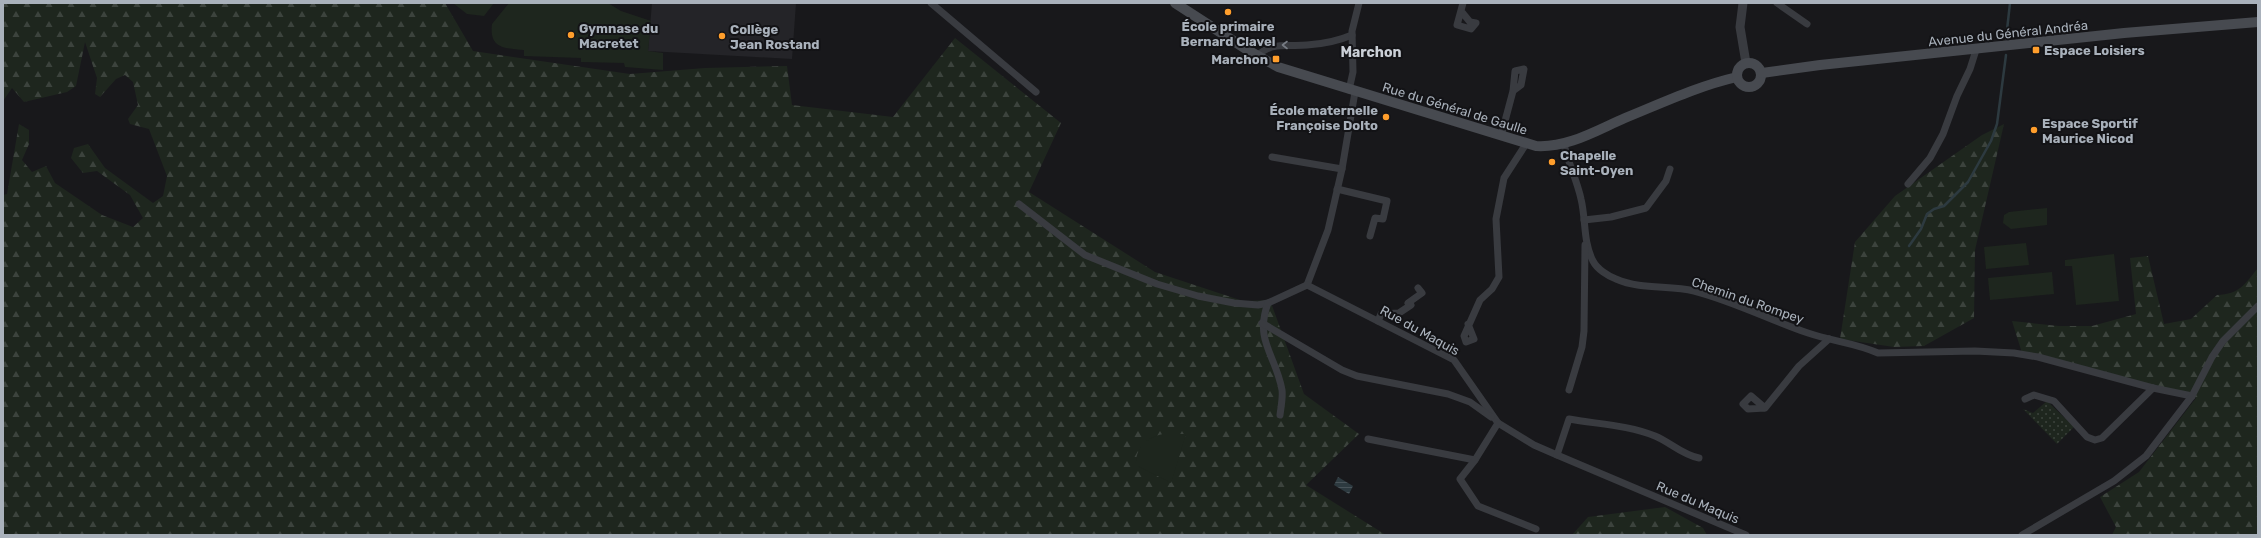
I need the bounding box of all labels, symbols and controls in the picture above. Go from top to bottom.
marker: École primaire Bernard Clavel [1223,7,1233,17]
street label: Avenue du Général Andréa [1928,18,2089,49]
place label: École primaire Bernard Clavel [1181,19,1275,49]
place label: Gymnase du Macretet [579,21,658,51]
place label: Collège Jean Rostand [730,22,820,52]
marker: Gymnase du Macretet [566,30,576,40]
marker: Collège Jean Rostand [717,31,727,41]
one-way arrow [1282,41,1288,49]
place label: Espace Loisiers [2044,43,2145,58]
district label: Marchon [1340,44,1402,61]
marker: Espace Loisiers [2031,45,2041,55]
place label: Marchon [1211,52,1268,67]
marker: Marchon [1271,54,1281,64]
street label: Rue du Général de Gaulle [1381,79,1529,138]
place label: École maternelle Françoise Dolto [1269,103,1378,133]
marker: École maternelle Françoise Dolto [1381,112,1391,122]
place label: Espace Sportif Maurice Nicod [2042,116,2138,146]
marker: Espace Sportif Maurice Nicod [2029,125,2039,135]
place label: Chapelle Saint-Oyen [1560,148,1633,178]
marker: Chapelle Saint-Oyen [1547,157,1557,167]
street label: Chemin du Rompey [1690,274,1806,327]
street label: Rue du Maquis [1377,302,1462,359]
street label: Rue du Maquis [1654,478,1742,527]

